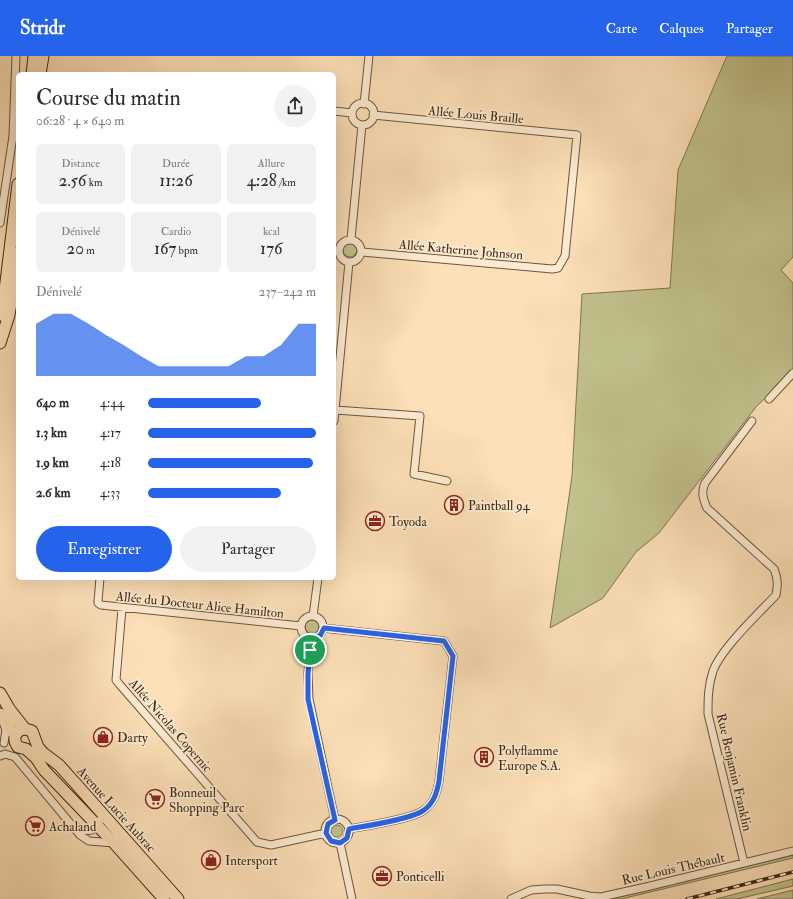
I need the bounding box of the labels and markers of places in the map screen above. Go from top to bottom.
building icon: Paintball 94 [443,494,465,516]
place label: Paintball 94 [468,498,531,514]
office icon: Toyoda [364,510,386,532]
place label: Toyoda [389,514,427,531]
pin [293,633,327,667]
shop icon: Darty [92,726,114,748]
place label: Darty [117,730,148,747]
place label: Polyflamme Europe S.A. [498,743,561,775]
building icon: Polyflamme Europe S.A. [473,746,495,768]
place label: Bonneuil Shopping Parc [169,785,244,817]
supermarket icon: Bonneuil Shopping Parc [144,788,166,810]
supermarket icon: Achaland [24,815,46,837]
place label: Achaland [48,819,97,835]
shop icon: Intersport [200,849,222,871]
place label: Intersport [225,853,278,870]
office icon: Ponticelli [371,865,393,887]
place label: Ponticelli [396,869,445,885]

